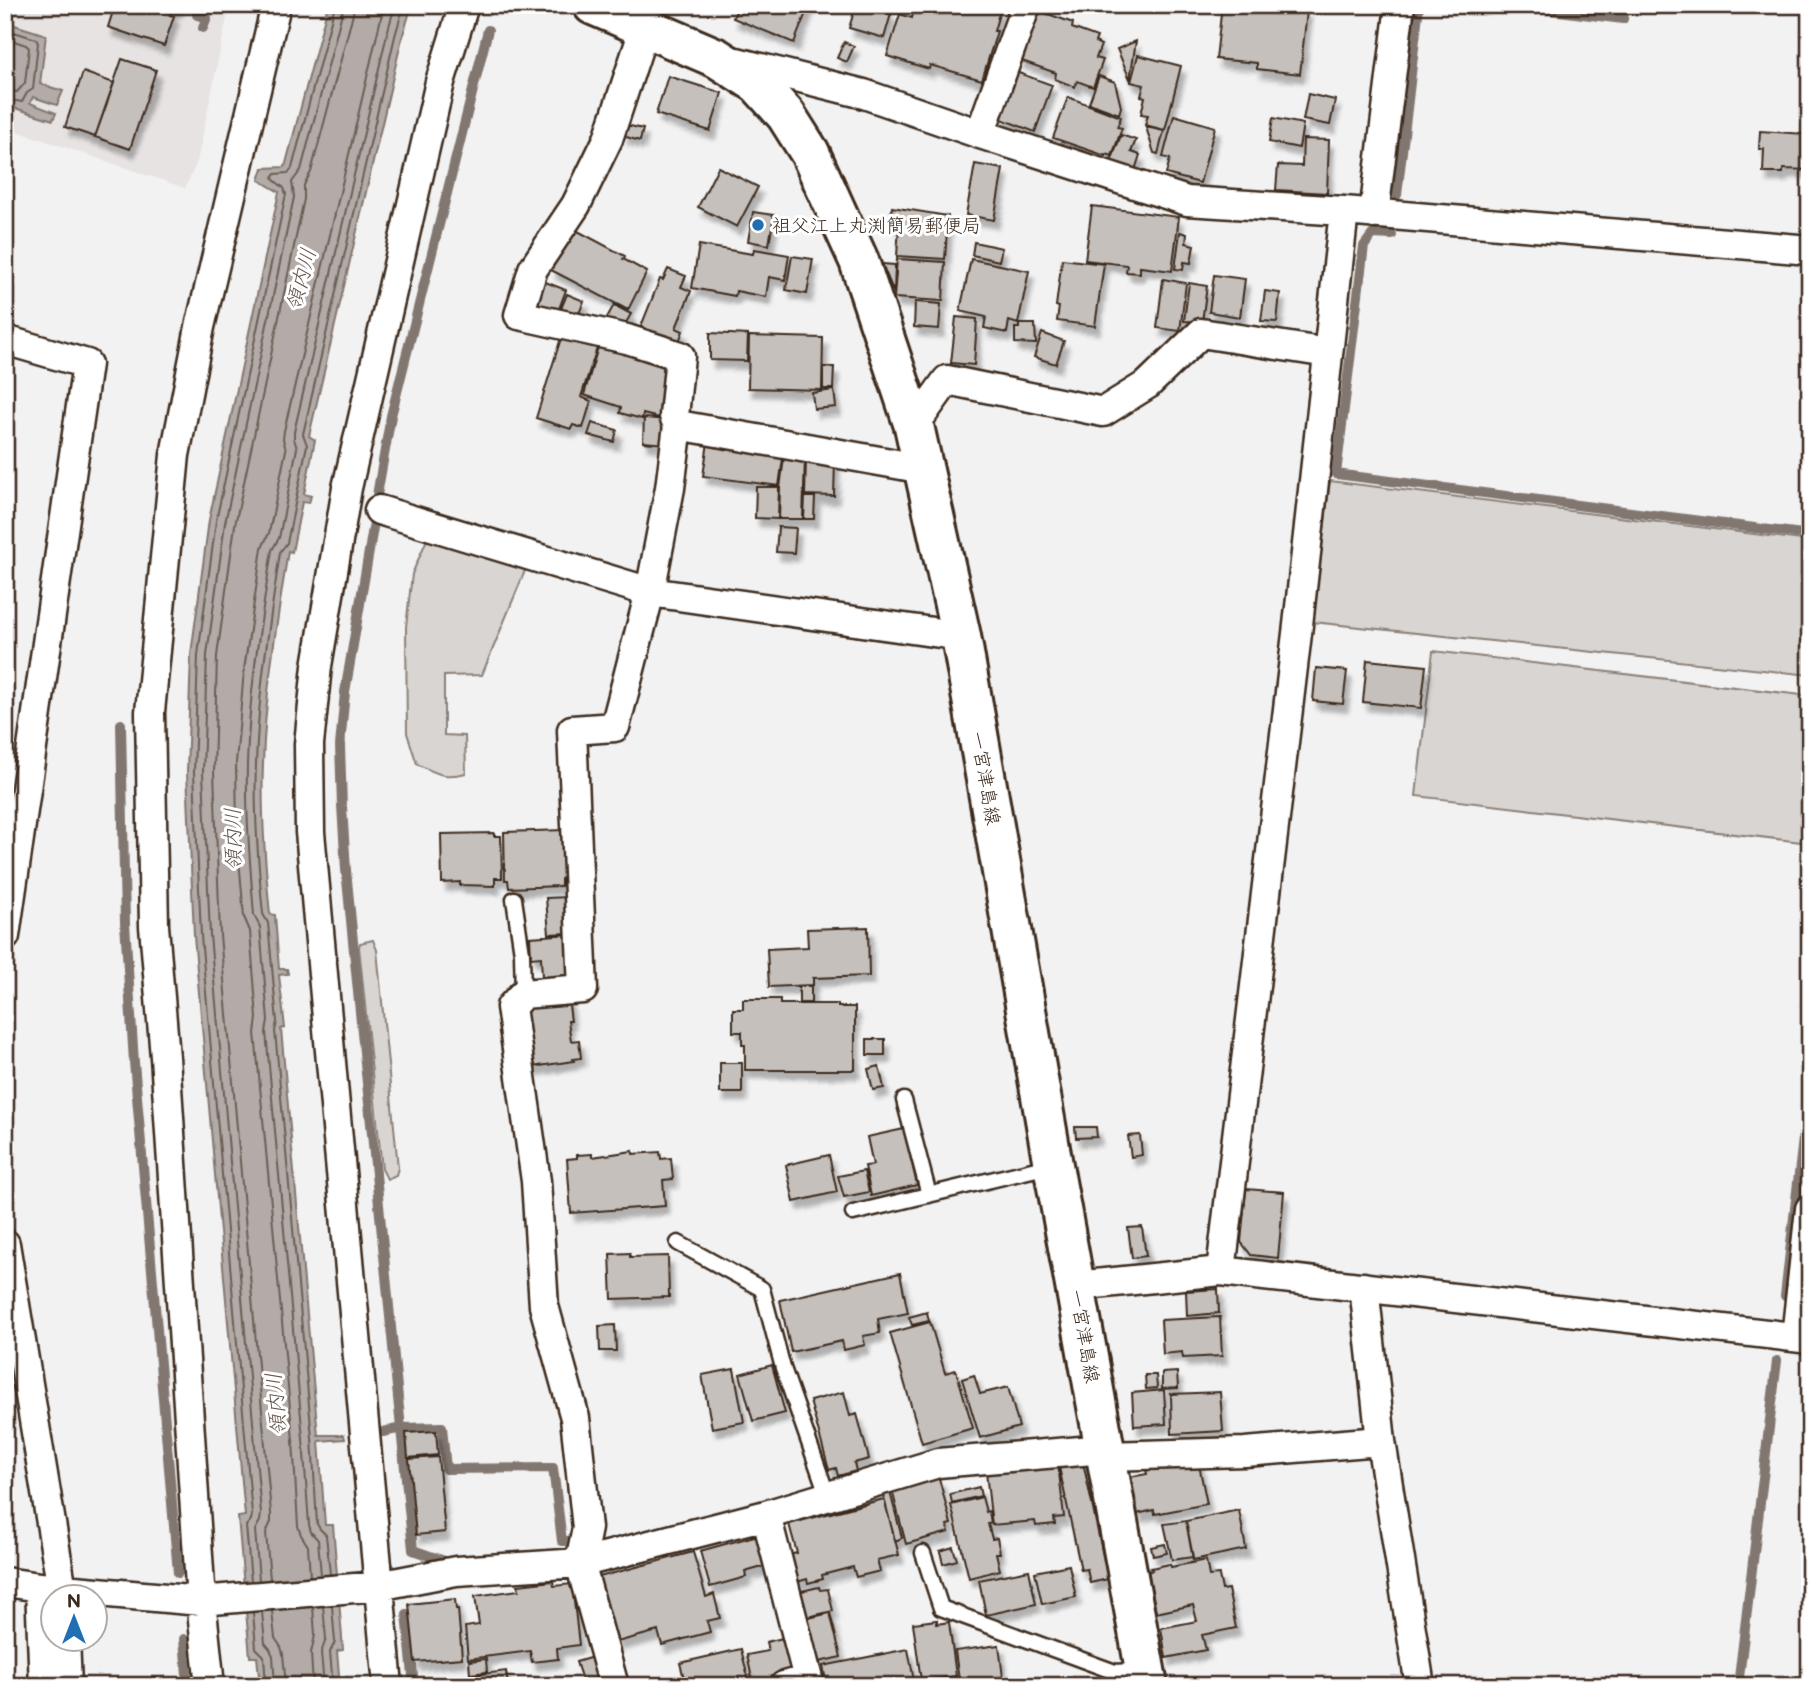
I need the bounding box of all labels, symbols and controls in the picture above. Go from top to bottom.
place label: 祖父江上丸渕簡易郵便局 [772,215,981,238]
marker: 祖父江上丸渕簡易郵便局 [750,217,766,233]
water label: 領内川 [281,245,322,313]
street label: 一宮津島線 [965,729,1004,827]
water label: 領内川 [220,807,247,871]
street label: 一宮津島線 [1064,1287,1103,1385]
water label: 領内川 [261,1371,292,1436]
north arrow [38,1582,108,1652]
text: N [67,1591,81,1614]

